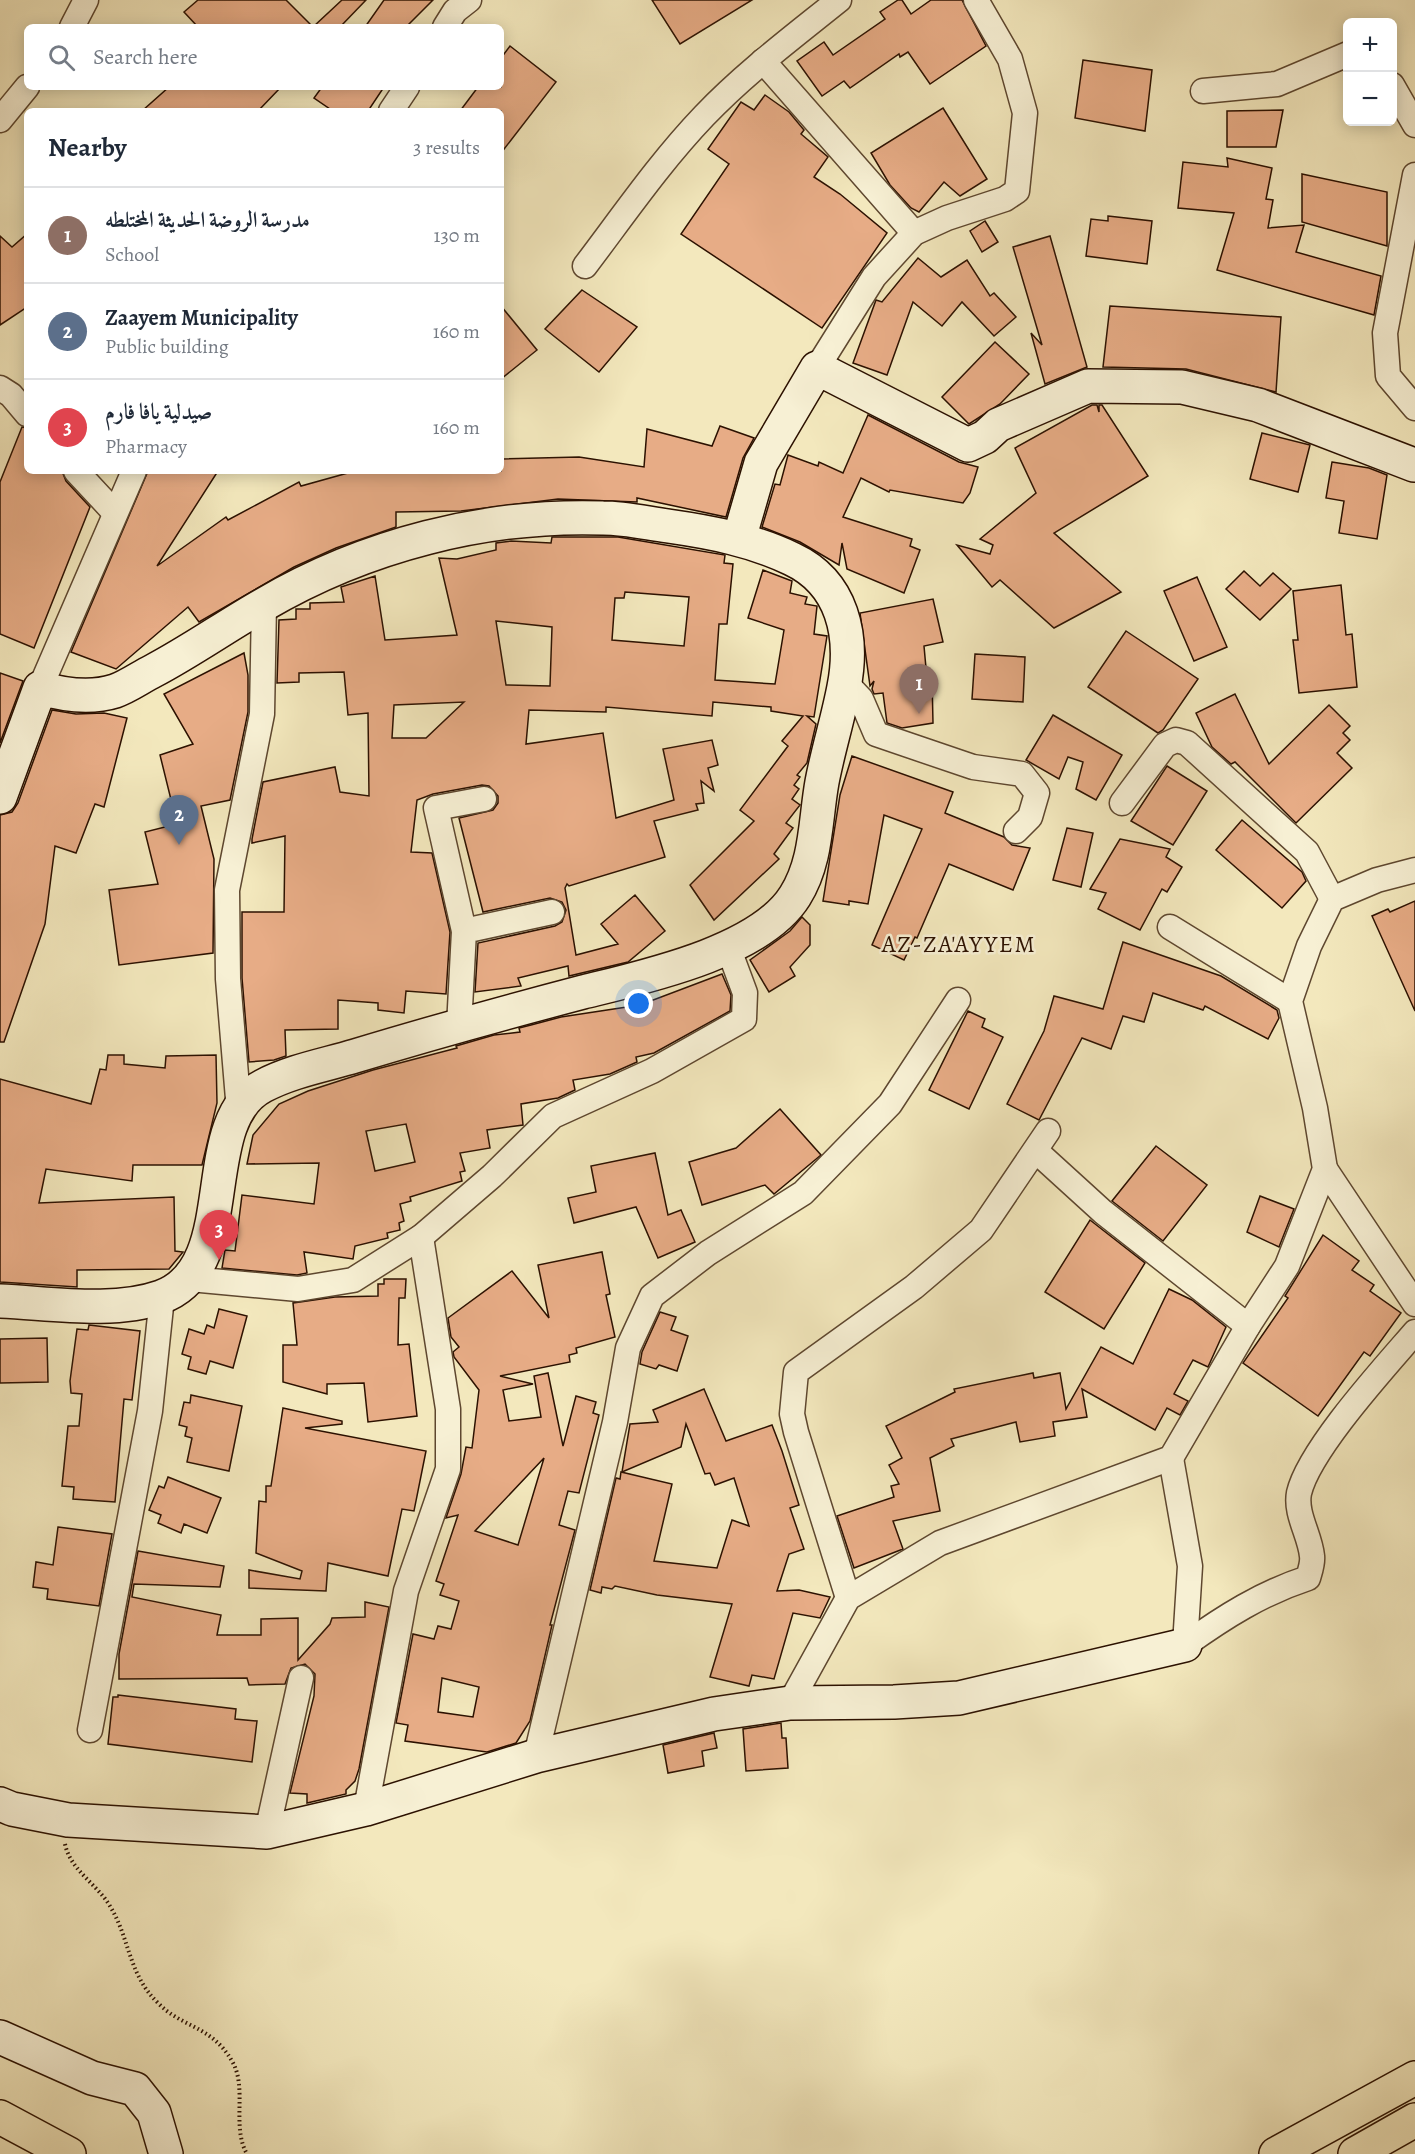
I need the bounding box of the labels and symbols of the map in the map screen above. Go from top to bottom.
pin: 1 [900,664,938,714]
pin: 2 [160,796,198,845]
district label: AZ-ZA'AYYEM [881,928,1036,960]
your location [624,989,653,1018]
pin: 3 [200,1210,238,1260]

